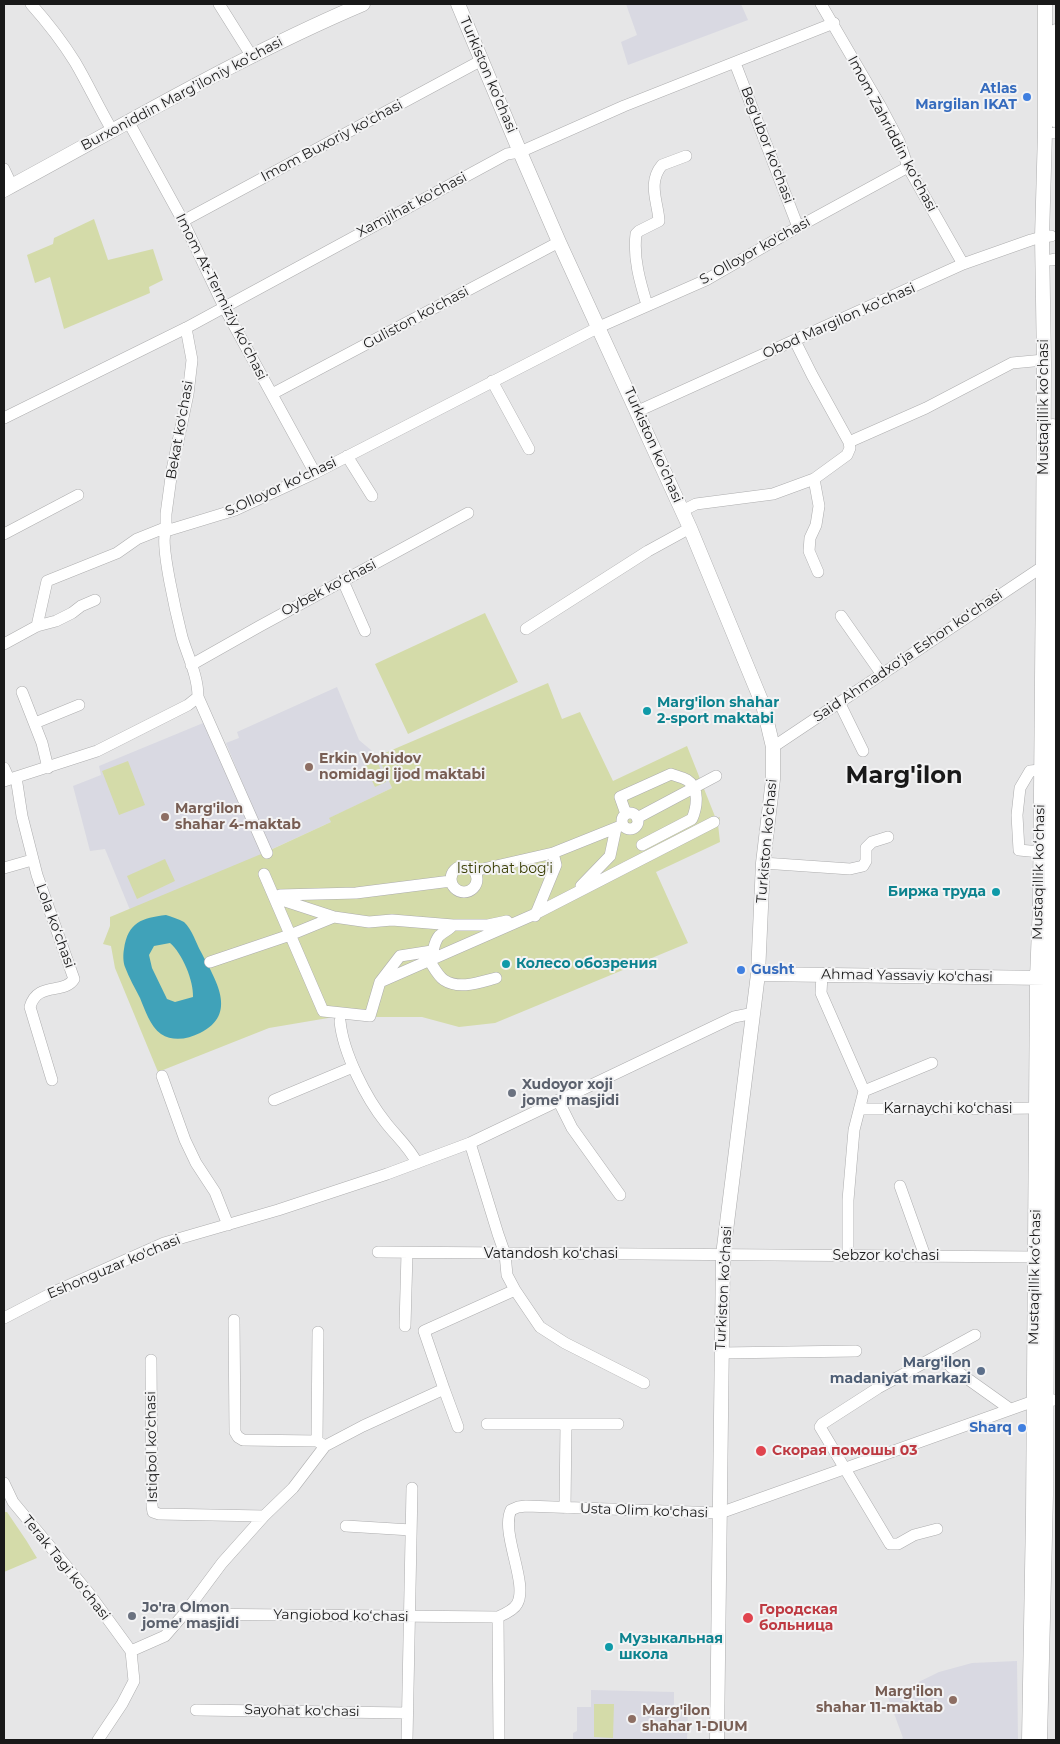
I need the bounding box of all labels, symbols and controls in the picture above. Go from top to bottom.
street label: Turkiston ko’chasi [456,14,520,136]
street label: Burxoniddin Marg’iloniy ko’chasi [78,33,286,155]
street label: Imom Zahriddin koʻchasi [844,53,940,215]
place label: Atlas Margilan IKAT [915,81,1017,114]
street label: Beg'ubor ko'chasi [737,84,797,206]
marker: Atlas Margilan IKAT [1021,91,1033,103]
street label: Imom Buxoriy ko'chasi [258,96,406,186]
street label: Xamjihat ko'chasi [354,169,470,241]
street label: Imom At-Termiziy koʻchasi [172,211,270,383]
street label: S. Olloyor ko'chasi [697,214,813,288]
street label: Obod Margilon koʻchasi [760,280,918,362]
street label: Guliston ko'chasi [360,283,472,353]
street label: Mustaqillik koʻchasi [1036,339,1052,475]
street label: Bekat ko'chasi [163,379,197,481]
street label: Turkiston ko’chasi [620,385,686,505]
street label: S.Olloyor koʻchasi [223,454,339,520]
street label: Oybek koʻchasi [279,556,379,620]
street label: Said Ahmadxoʻja Eshon koʻchasi [810,586,1006,726]
place label: Marg'ilon shahar 2-sport maktabi [657,695,779,728]
marker: Marg'ilon shahar 2-sport maktabi [641,705,653,717]
place label: Erkin Vohidov nomidagi ijod maktabi [319,751,485,784]
marker: Erkin Vohidov nomidagi ijod maktabi [303,761,315,773]
district label: Marg'ilon [846,762,962,790]
street label: Turkiston ko’chasi [753,778,781,904]
place label: Marg'ilon shahar 4-maktab [175,801,301,834]
street label: Mustaqillik koʻchasi [1029,804,1049,940]
marker: Marg'ilon shahar 4-maktab [159,811,171,823]
park label: Istirohat bog'i [457,861,553,877]
street label: Lola koʻchasi [32,881,78,971]
place label: Биржа труда [888,884,986,900]
marker: Биржа труда [990,886,1002,898]
place label: Колесо обозрения [516,956,657,972]
marker: Колесо обозрения [500,958,512,970]
place label: Gusht [751,962,795,978]
marker: Gusht [735,964,747,976]
street label: Ahmad Yassaviy ko'chasi [821,966,993,986]
place label: Xudoyor xoji jome' masjidi [522,1077,619,1110]
marker: Xudoyor xoji jome' masjidi [506,1087,518,1099]
street label: Karnaychi koʻchasi [883,1101,1013,1117]
street label: Mustaqillik koʻchasi [1025,1209,1045,1345]
street label: Turkiston ko’chasi [712,1225,736,1351]
street label: Eshonguzar ko'chasi [45,1231,183,1303]
street label: Vatandosh koʻchasi [484,1246,618,1262]
street label: Sebzor ko'chasi [833,1248,939,1264]
place label: Marg'ilon madaniyat markazi [830,1355,971,1388]
marker: Marg'ilon madaniyat markazi [975,1365,987,1377]
street label: Istiqbol koʻchasi [143,1391,161,1503]
place label: Sharq [969,1420,1012,1436]
marker: Sharq [1016,1422,1028,1434]
place label: Скорая помошы 03 [772,1443,917,1459]
marker: Скорая помошы 03 [754,1444,768,1458]
street label: Usta Olim ko'chasi [580,1500,708,1522]
street label: Terak Tagi koʻchasi [19,1512,113,1624]
place label: Jo'ra Olmon jome' masjidi [142,1600,239,1632]
place label: Городская больница [759,1602,838,1634]
street label: Yangiobod koʻchasi [273,1606,409,1626]
marker: Jo'ra Olmon jome' masjidi [126,1610,138,1622]
marker: Городская больница [741,1611,755,1625]
place label: Музыкальная школа [619,1631,723,1664]
marker: Музыкальная школа [603,1641,615,1653]
place label: Marg'ilon shahar 11-maktab [816,1684,943,1716]
marker: Marg'ilon shahar 11-maktab [947,1694,959,1706]
street label: Sayohat ko'chasi [244,1702,360,1720]
place label: Marg'ilon shahar 1-DIUM [642,1703,748,1735]
marker: Marg'ilon shahar 1-DIUM [626,1713,638,1725]

